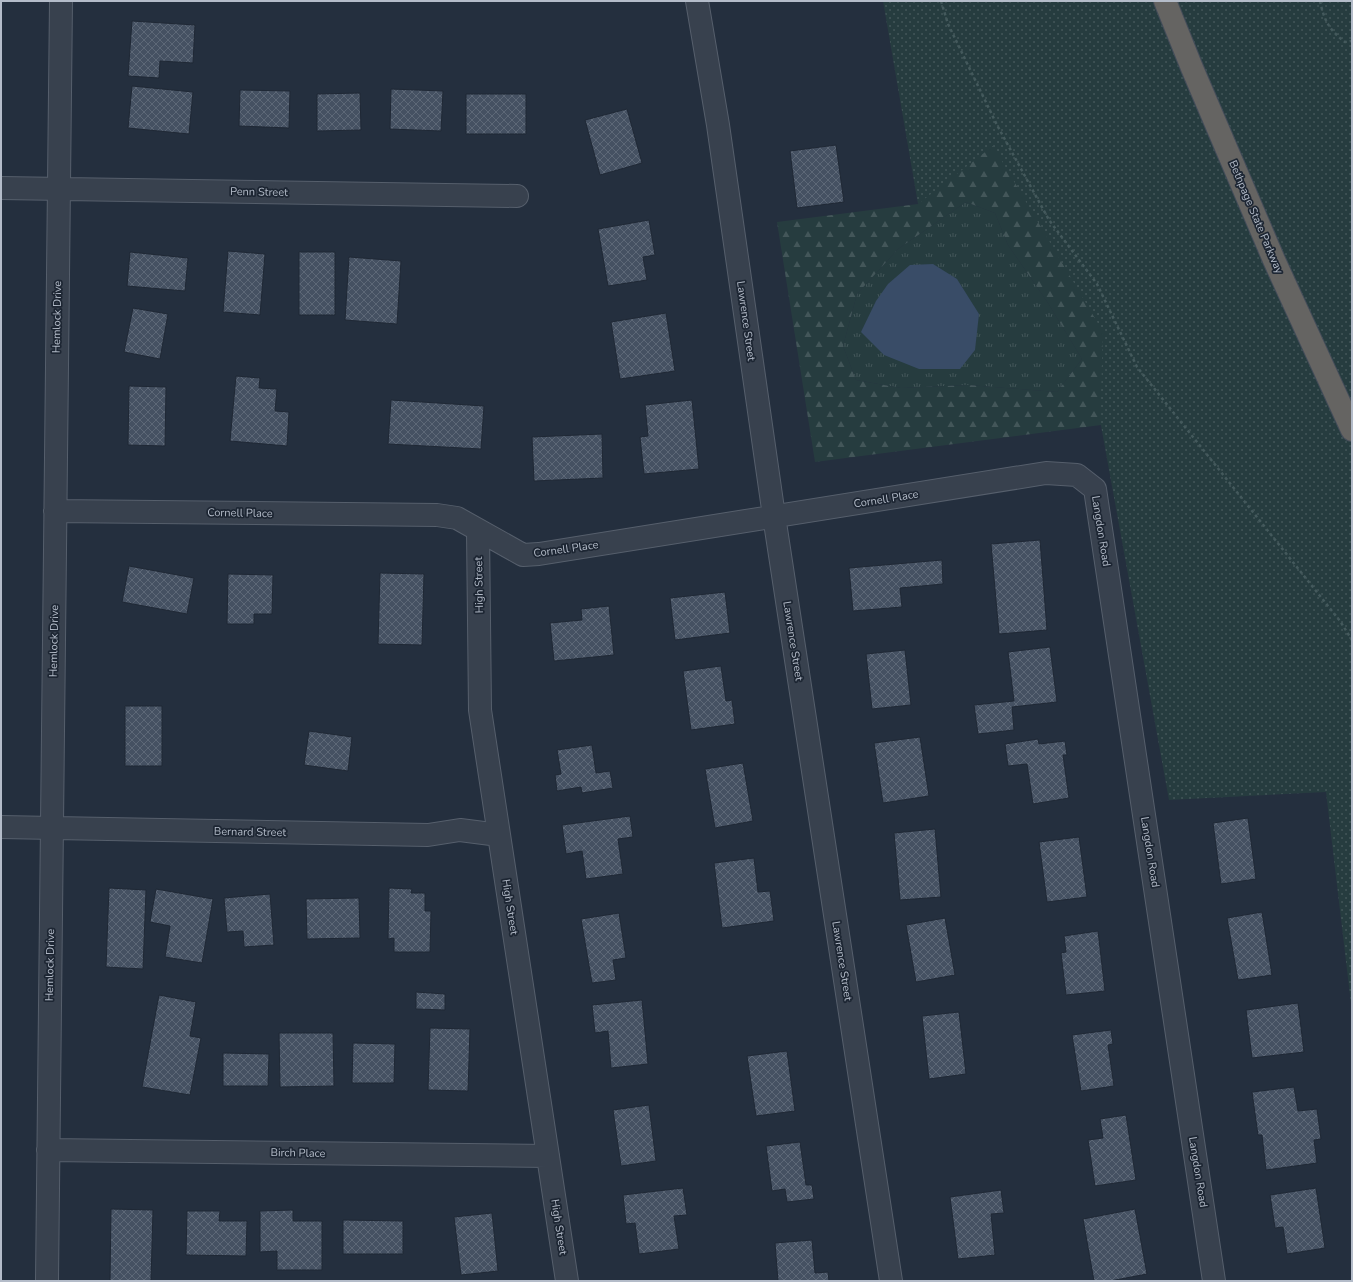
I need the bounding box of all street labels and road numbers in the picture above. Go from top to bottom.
street label: Bethpage State Parkway [1225,158,1287,276]
street label: Penn Street [230,184,288,200]
street label: Hemlock Drive [49,280,65,353]
street label: Lawrence Street [733,280,759,362]
street label: Cornell Place [853,486,920,512]
street label: Langdon Road [1088,494,1114,568]
street label: Cornell Place [207,505,273,521]
street label: Cornell Place [533,537,600,561]
street label: High Street [471,557,487,613]
street label: Lawrence Street [779,600,807,682]
street label: Hemlock Drive [46,604,62,677]
street label: Langdon Road [1137,815,1163,889]
street label: Bernard Street [214,824,286,840]
street label: High Street [498,878,522,936]
street label: Lawrence Street [828,920,856,1002]
street label: Hemlock Drive [42,928,58,1001]
street label: Langdon Road [1185,1135,1211,1209]
street label: Birch Place [270,1145,326,1161]
street label: High Street [547,1198,571,1256]

